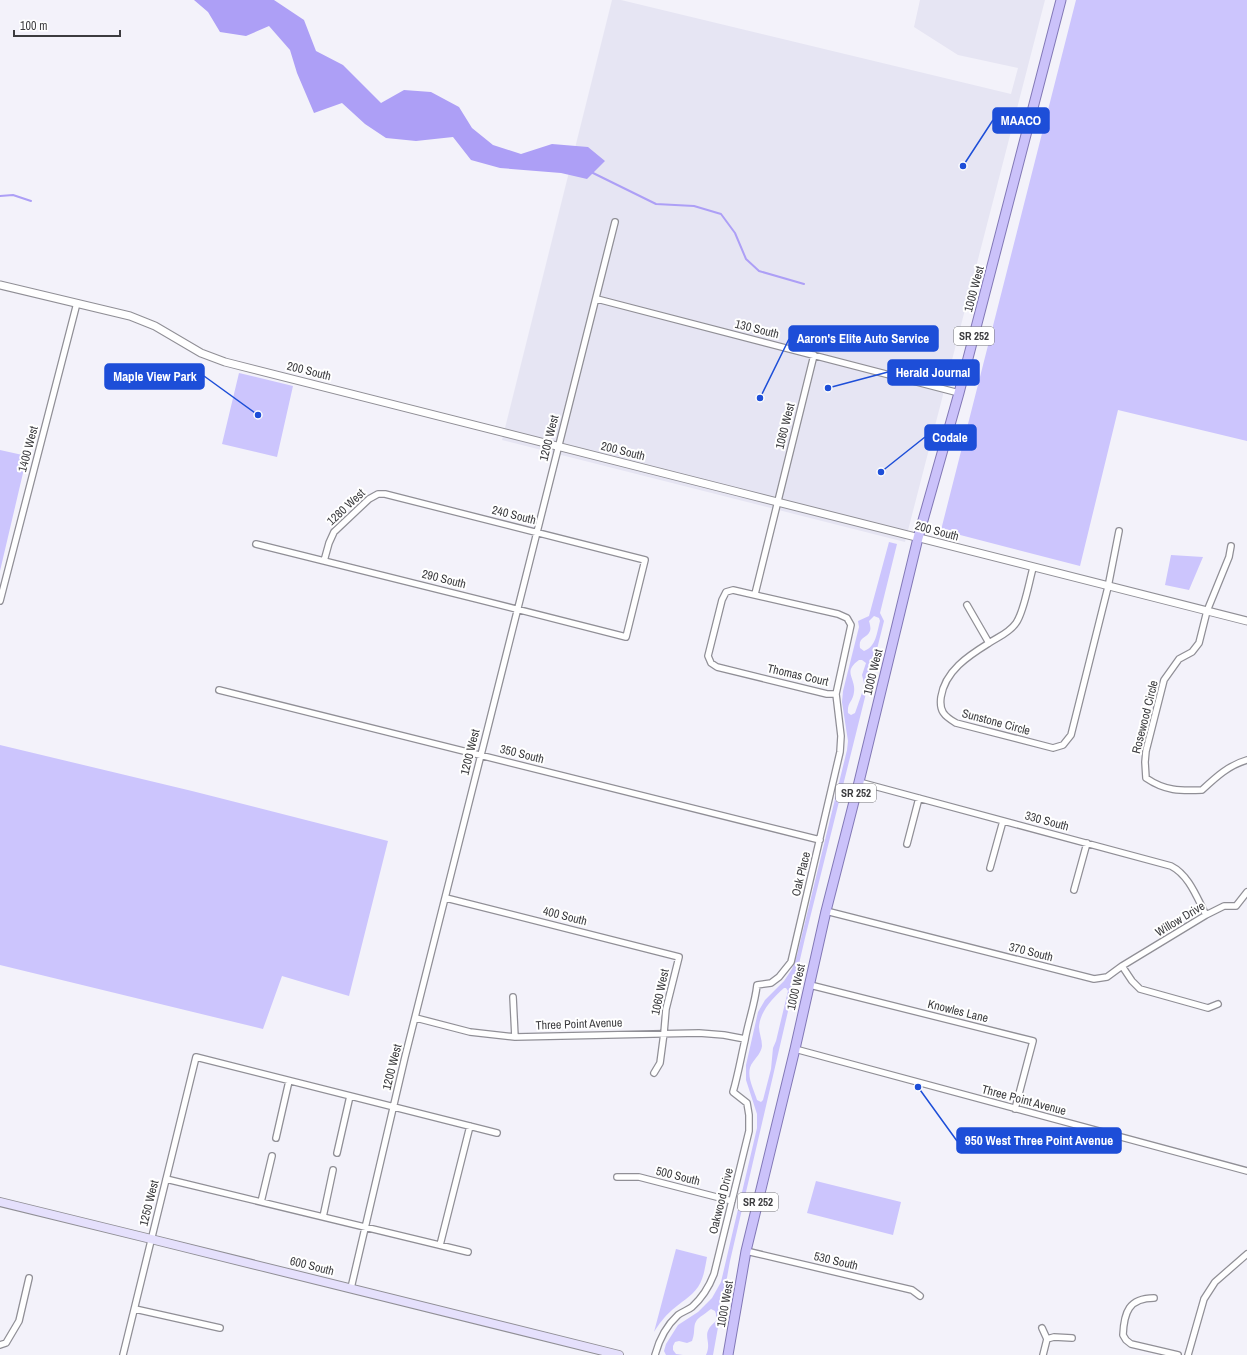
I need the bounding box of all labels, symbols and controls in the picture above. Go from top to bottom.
scale bar [14,12,120,38]
text: 100 m [20,18,47,34]
callout: MAACO [993,108,1049,133]
text: MAACO [1001,112,1041,129]
street label: 1000 West [960,264,988,314]
street label: 130 South [733,316,781,342]
callout: Aaron's Elite Auto Service [789,326,938,351]
road number: SR 252 [954,327,994,345]
text: Aaron's Elite Auto Service [797,330,929,347]
street label: 200 South [285,358,333,384]
callout: Herald Journal [888,360,979,385]
callout: Maple View Park [105,364,204,389]
text: Herald Journal [896,364,970,381]
text: Maple View Park [113,368,197,385]
street label: 1060 West [772,401,798,451]
street label: 1200 West [536,413,562,463]
street label: 1400 West [14,424,42,474]
callout: Codale [925,425,976,450]
text: Codale [932,429,968,446]
street label: 200 South [599,438,647,464]
street label: 1280 West [323,485,369,529]
street label: 240 South [490,502,538,528]
street label: 200 South [913,517,961,545]
street label: 290 South [420,566,468,592]
street label: 1000 West [860,647,886,697]
street label: Thomas Court [766,660,830,690]
street label: Rosewood Circle [1128,679,1162,755]
street label: Sunstone Circle [960,705,1032,739]
street label: 1200 West [457,727,483,777]
street label: 350 South [498,741,546,767]
road number: SR 252 [836,784,876,802]
street label: 330 South [1023,807,1071,835]
street label: Oak Place [788,850,814,898]
street label: Willow Drive [1152,898,1208,940]
street label: 400 South [541,903,589,929]
street label: 370 South [1007,939,1055,965]
street label: 1000 West [783,962,809,1012]
street label: 1060 West [647,967,673,1017]
street label: Knowles Lane [926,996,990,1026]
street label: Three Point Avenue [535,1014,623,1034]
street label: 1200 West [379,1042,405,1092]
street label: Three Point Avenue [980,1081,1068,1119]
callout: 950 West Three Point Avenue [957,1128,1121,1153]
text: 950 West Three Point Avenue [965,1132,1113,1149]
street label: 500 South [654,1163,702,1189]
street label: Oakwood Drive [705,1166,737,1236]
street label: 1250 West [136,1178,162,1228]
road number: SR 252 [738,1193,778,1211]
street label: 530 South [812,1248,860,1274]
street label: 600 South [288,1253,336,1279]
street label: 1000 West [713,1279,737,1328]

